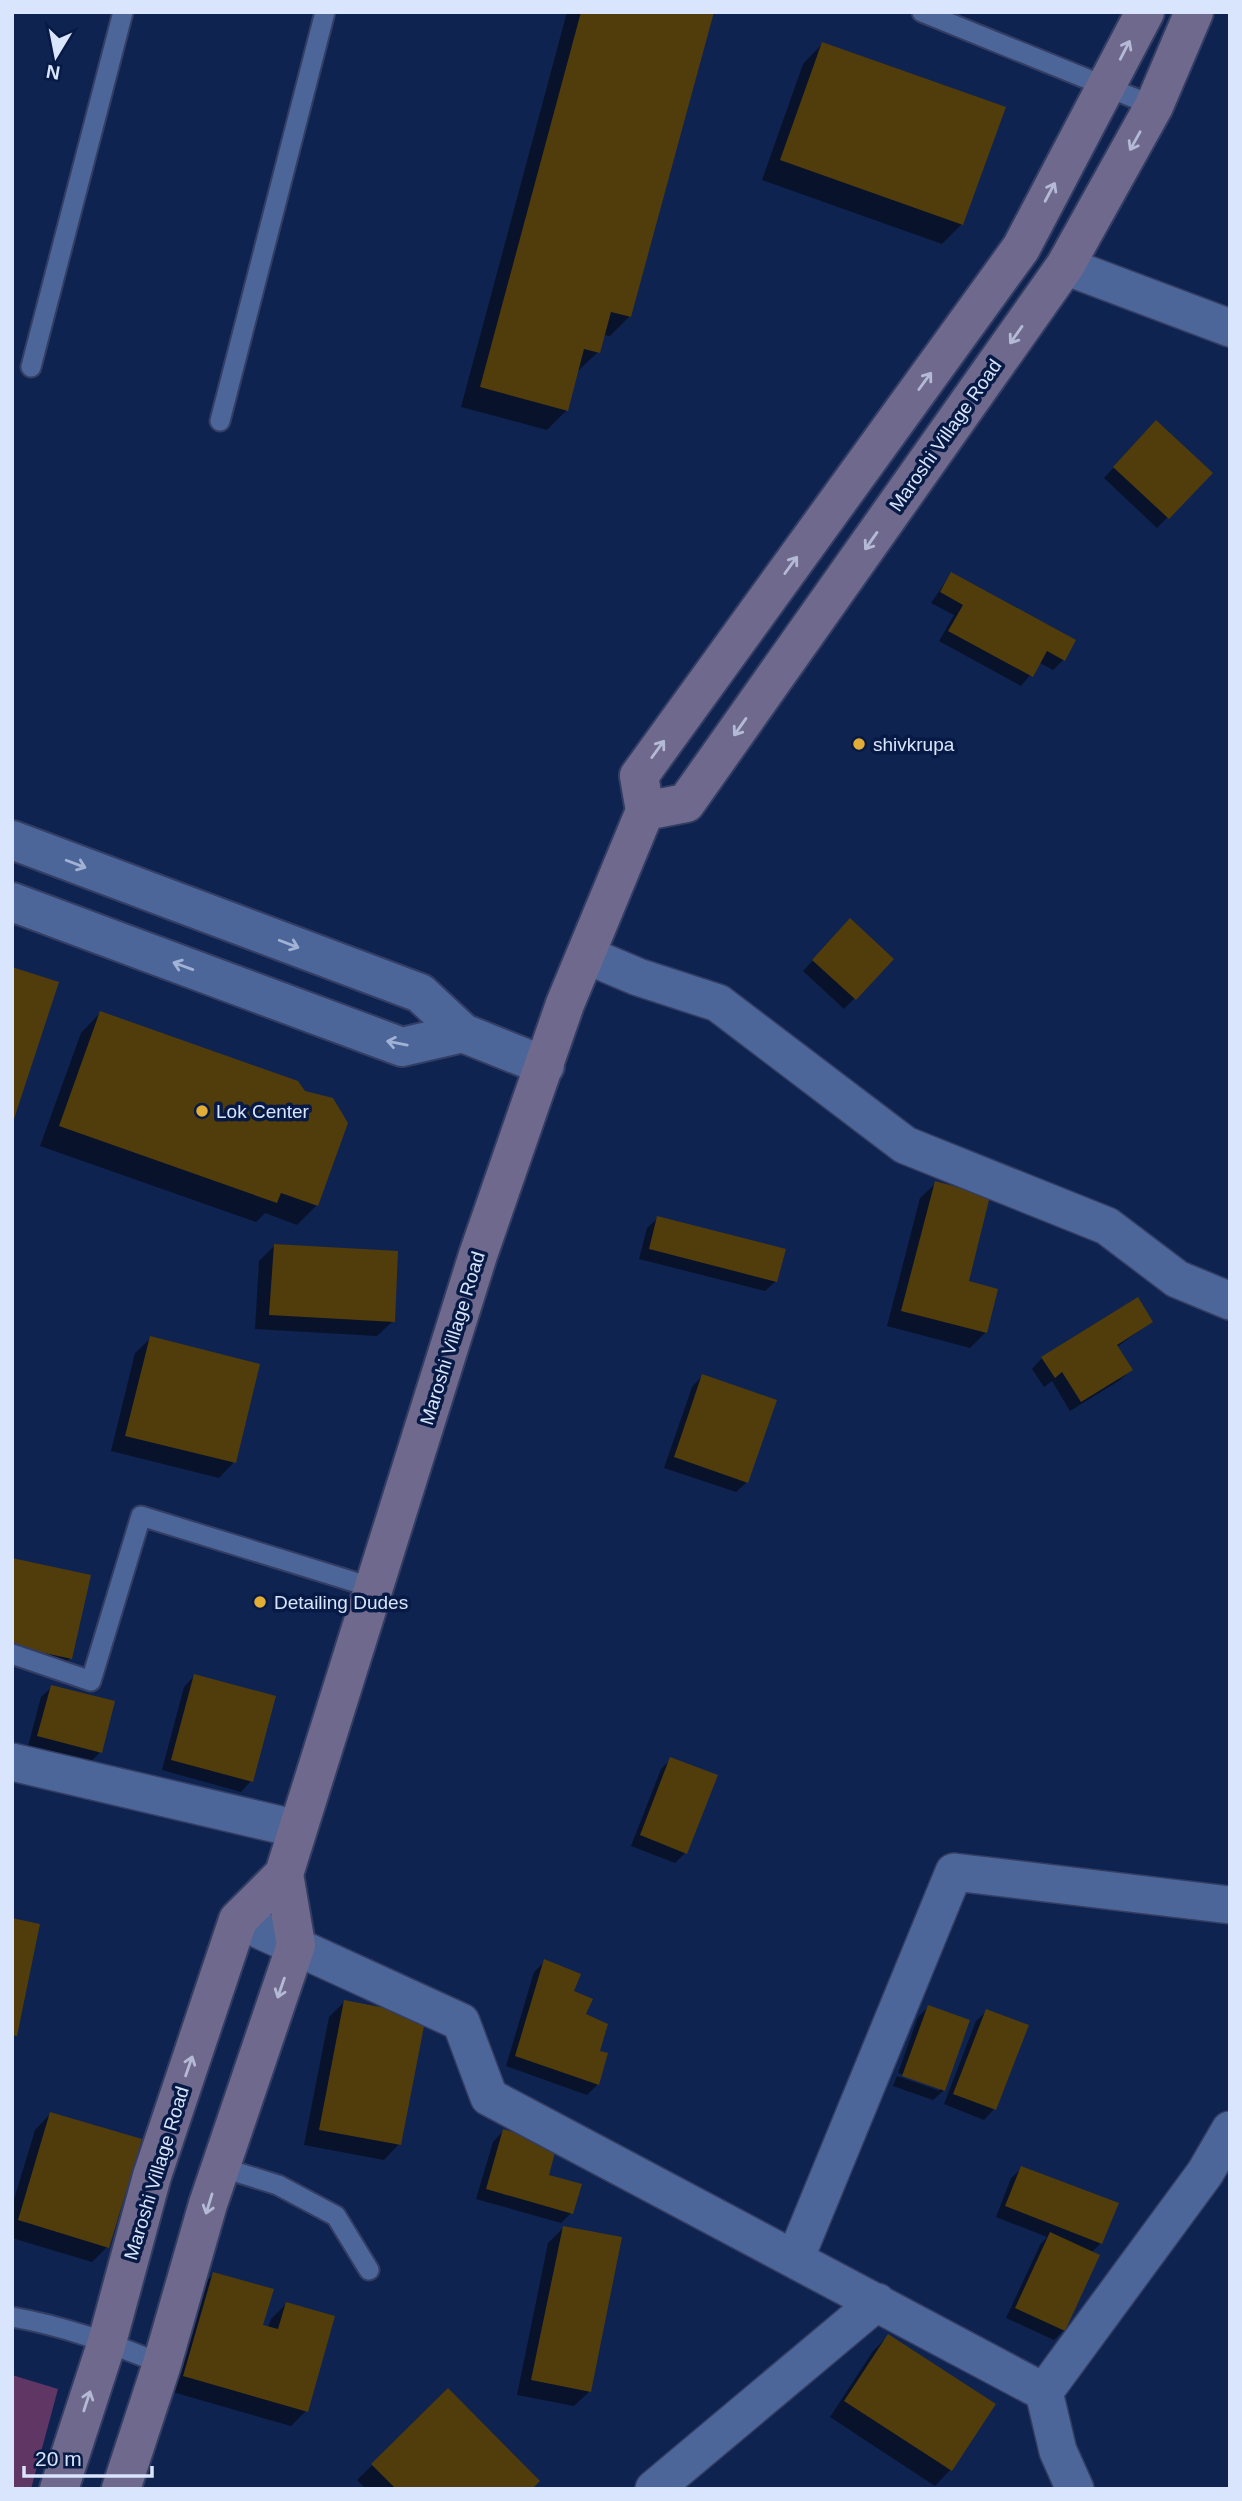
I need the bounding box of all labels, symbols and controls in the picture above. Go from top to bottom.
north arrow [21,21,91,91]
one-way arrow [1119,40,1132,61]
text: N [45,61,62,84]
one-way arrow [1128,130,1141,151]
one-way arrow [1044,182,1058,203]
one-way arrow [1009,325,1023,344]
street label: Maroshi Village Road [885,355,1006,515]
one-way arrow [918,372,932,391]
one-way arrow [864,531,878,550]
one-way arrow [784,556,799,575]
one-way arrow [733,717,747,736]
place label: shivkrupa [873,734,955,755]
marker: shivkrupa [851,736,867,752]
one-way arrow [651,740,665,759]
one-way arrow [65,859,87,871]
one-way arrow [278,939,300,951]
one-way arrow [173,958,195,971]
one-way arrow [386,1036,408,1049]
place label: Lok Center [216,1101,310,1122]
marker: Lok Center [194,1103,210,1119]
street label: Maroshi Village Road [416,1249,489,1427]
place label: Detailing Dudes [274,1592,408,1613]
marker: Detailing Dudes [252,1594,268,1610]
one-way arrow [274,1976,286,1998]
one-way arrow [184,2055,196,2077]
street label: Maroshi Village Road [120,2084,193,2262]
one-way arrow [201,2192,214,2214]
one-way arrow [82,2390,95,2412]
scale bar [24,2434,152,2478]
text: 20 m [35,2447,82,2470]

